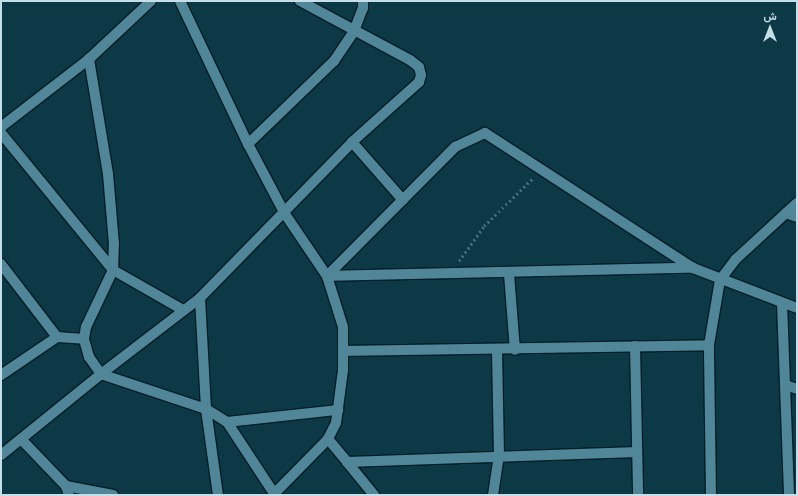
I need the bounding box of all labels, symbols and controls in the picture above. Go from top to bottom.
north arrow [750,8,790,48]
text: ش [763,9,777,23]

